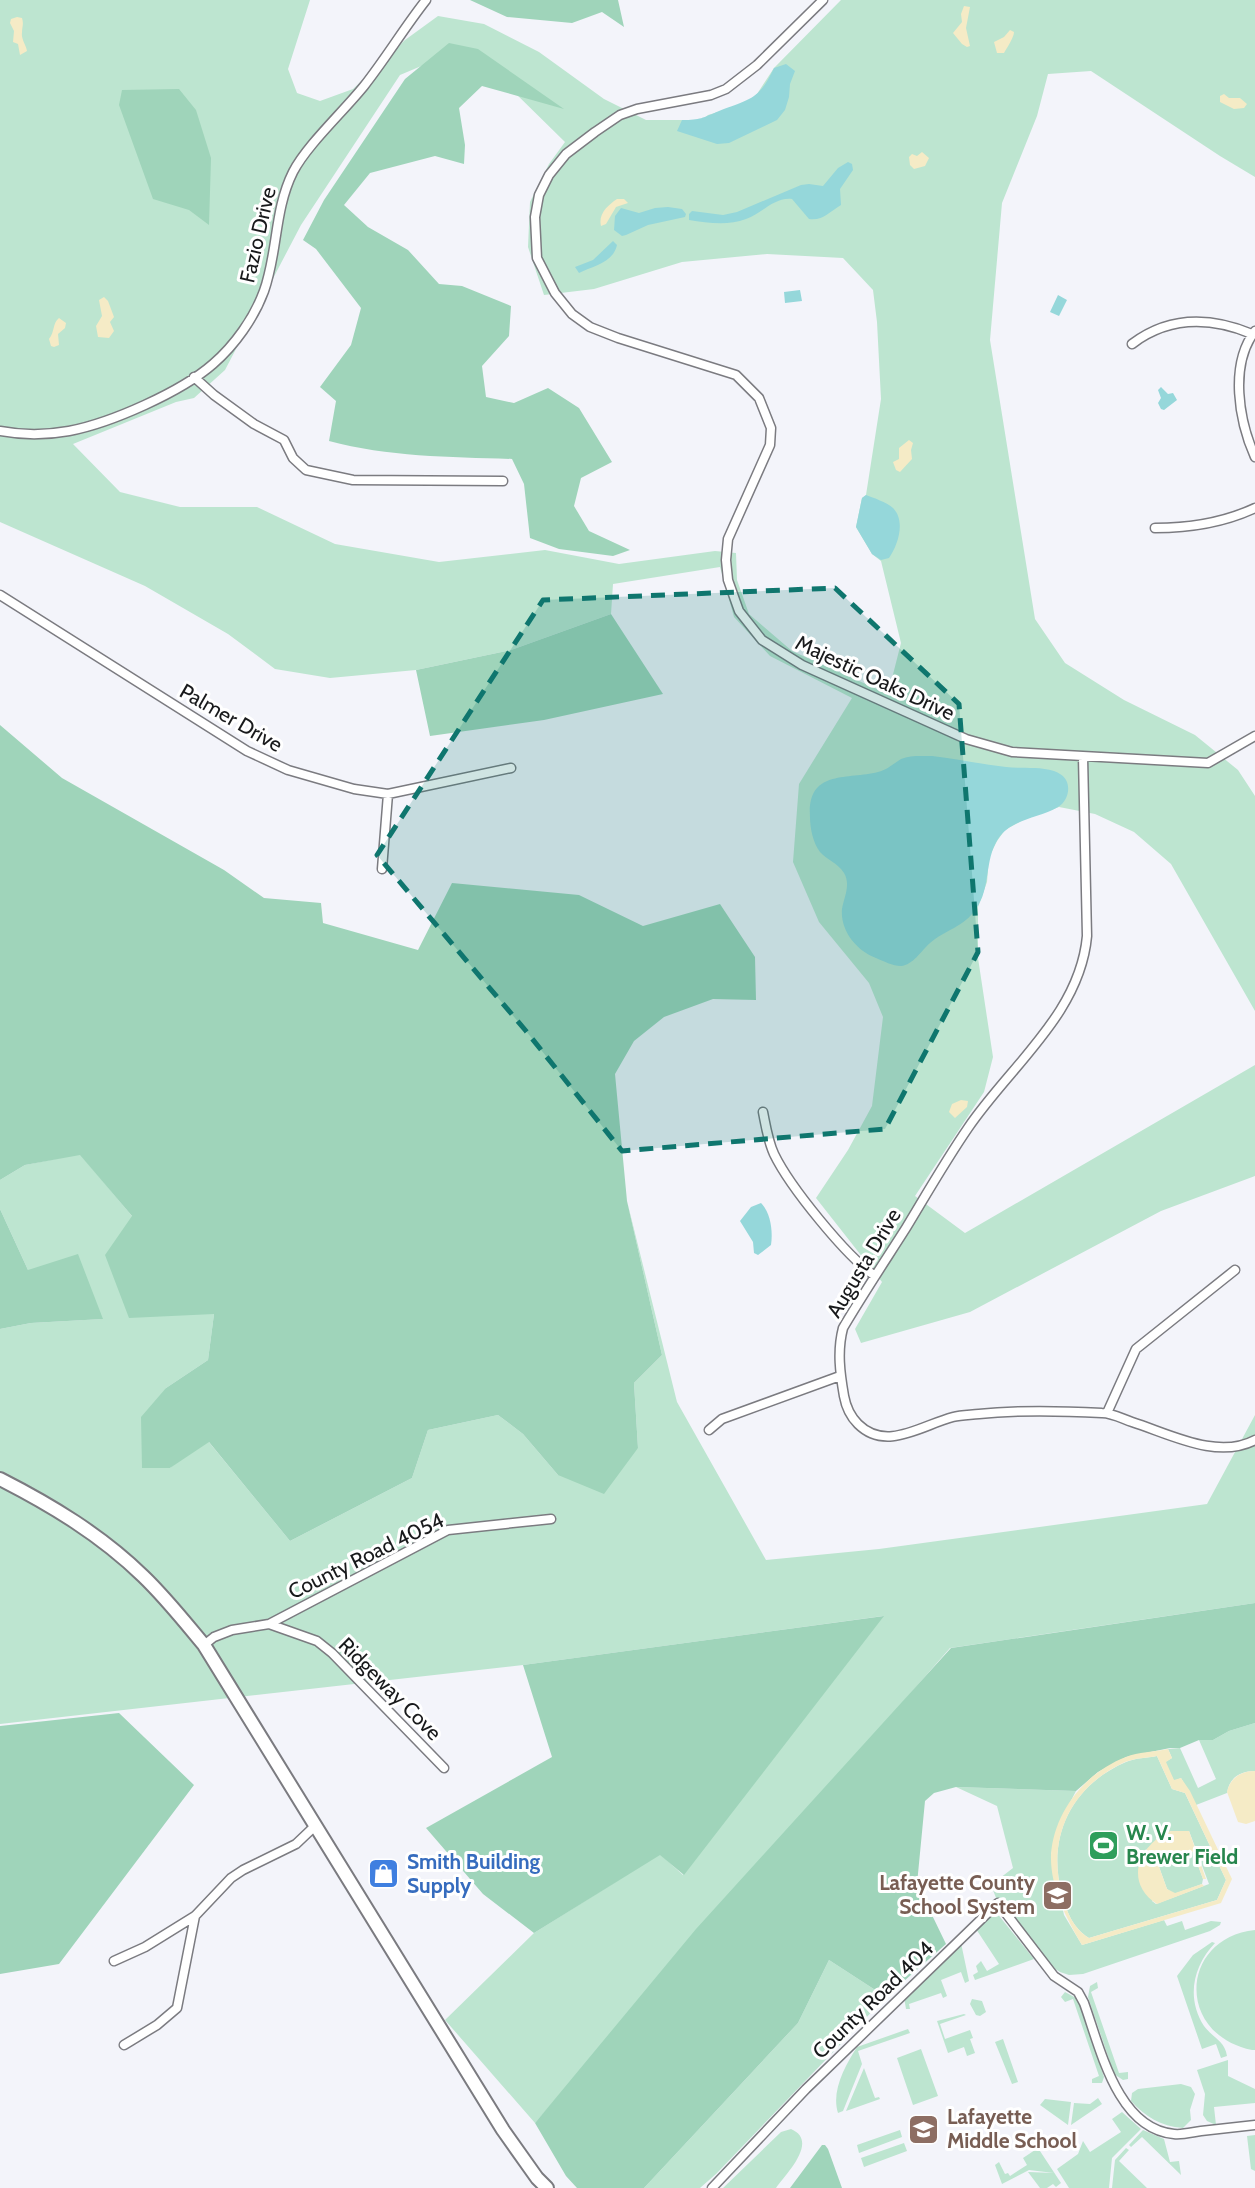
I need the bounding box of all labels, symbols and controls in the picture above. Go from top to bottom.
street label: Fazio Drive [234,184,281,285]
street label: Majestic Oaks Drive [791,630,959,726]
street label: Palmer Drive [175,678,287,757]
street label: Augusta Drive [821,1203,906,1322]
street label: County Road 4054 [284,1507,448,1604]
street label: Ridgeway Cove [334,1632,447,1745]
place label: W. V. Brewer Field [1126,1820,1238,1869]
sports icon: W. V. Brewer Field [1086,1828,1120,1862]
place label: Smith Building Supply [407,1849,541,1898]
shop icon: Smith Building Supply [367,1857,401,1891]
place label: Lafayette County School System [879,1870,1036,1919]
school or university icon: Lafayette County School System [1041,1878,1075,1912]
street label: County Road 404 [807,1936,938,2064]
place label: Lafayette Middle School [947,2104,1078,2153]
school or university icon: Lafayette Middle School [907,2112,941,2146]

